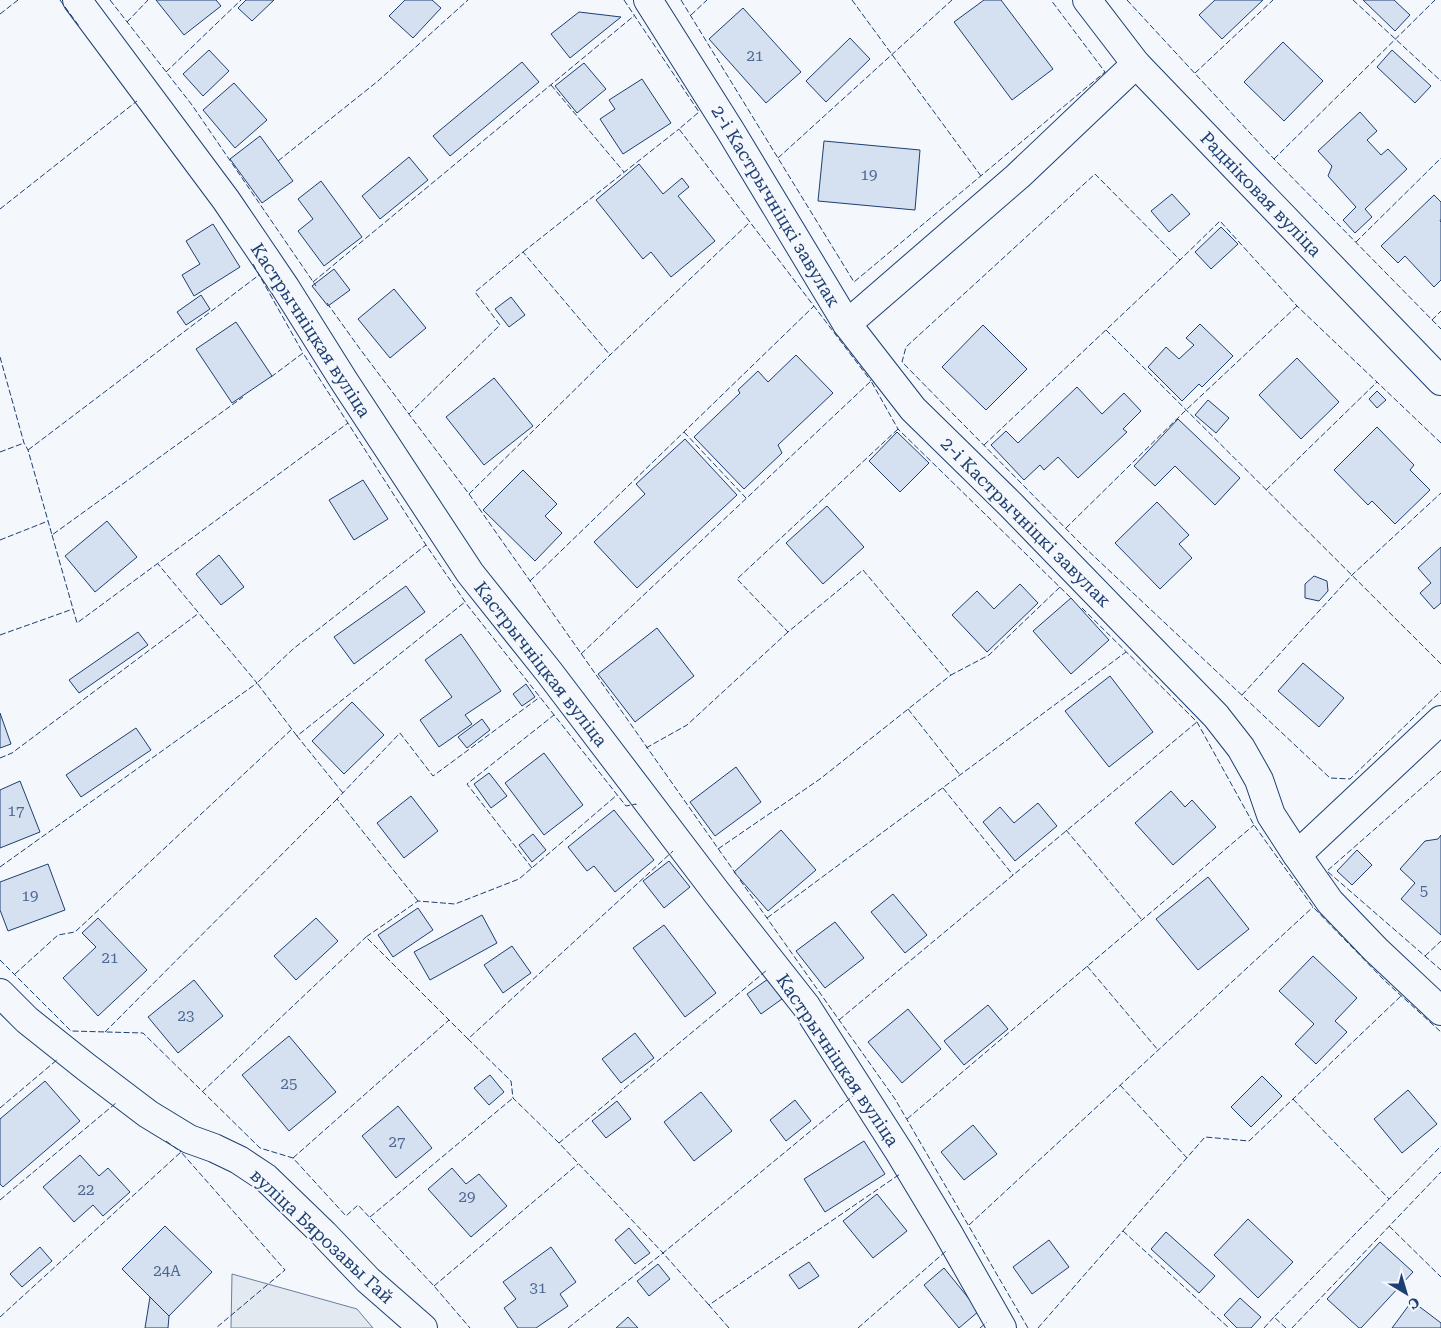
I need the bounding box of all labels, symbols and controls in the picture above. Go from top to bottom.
house number: 21 [747,47,763,65]
street label: 2-і Кастрычніцкі завулак [707,101,845,311]
street label: Радніковая вуліца [1196,127,1326,261]
house number: 19 [861,166,877,184]
street label: Кастрычніцкая вуліца [247,239,375,421]
street label: 2-і Кастрычніцкі завулак [937,433,1115,611]
street label: Кастрычніцкая вуліца [470,577,612,751]
house number: 17 [8,802,24,820]
house number: 5 [1420,882,1428,900]
house number: 19 [22,887,38,905]
house number: 21 [102,949,118,967]
street label: Кастрычніцкая вуліца [772,970,904,1150]
house number: 23 [178,1007,194,1025]
house number: 25 [281,1075,297,1093]
house number: 27 [389,1133,405,1151]
street label: вуліца Бярозавы Гай [246,1164,398,1308]
house number: 22 [78,1181,94,1199]
house number: 29 [459,1188,475,1206]
house number: 24А [153,1262,181,1280]
north arrow [1381,1268,1431,1318]
house number: 31 [530,1279,546,1297]
text: С [1405,1294,1423,1313]

